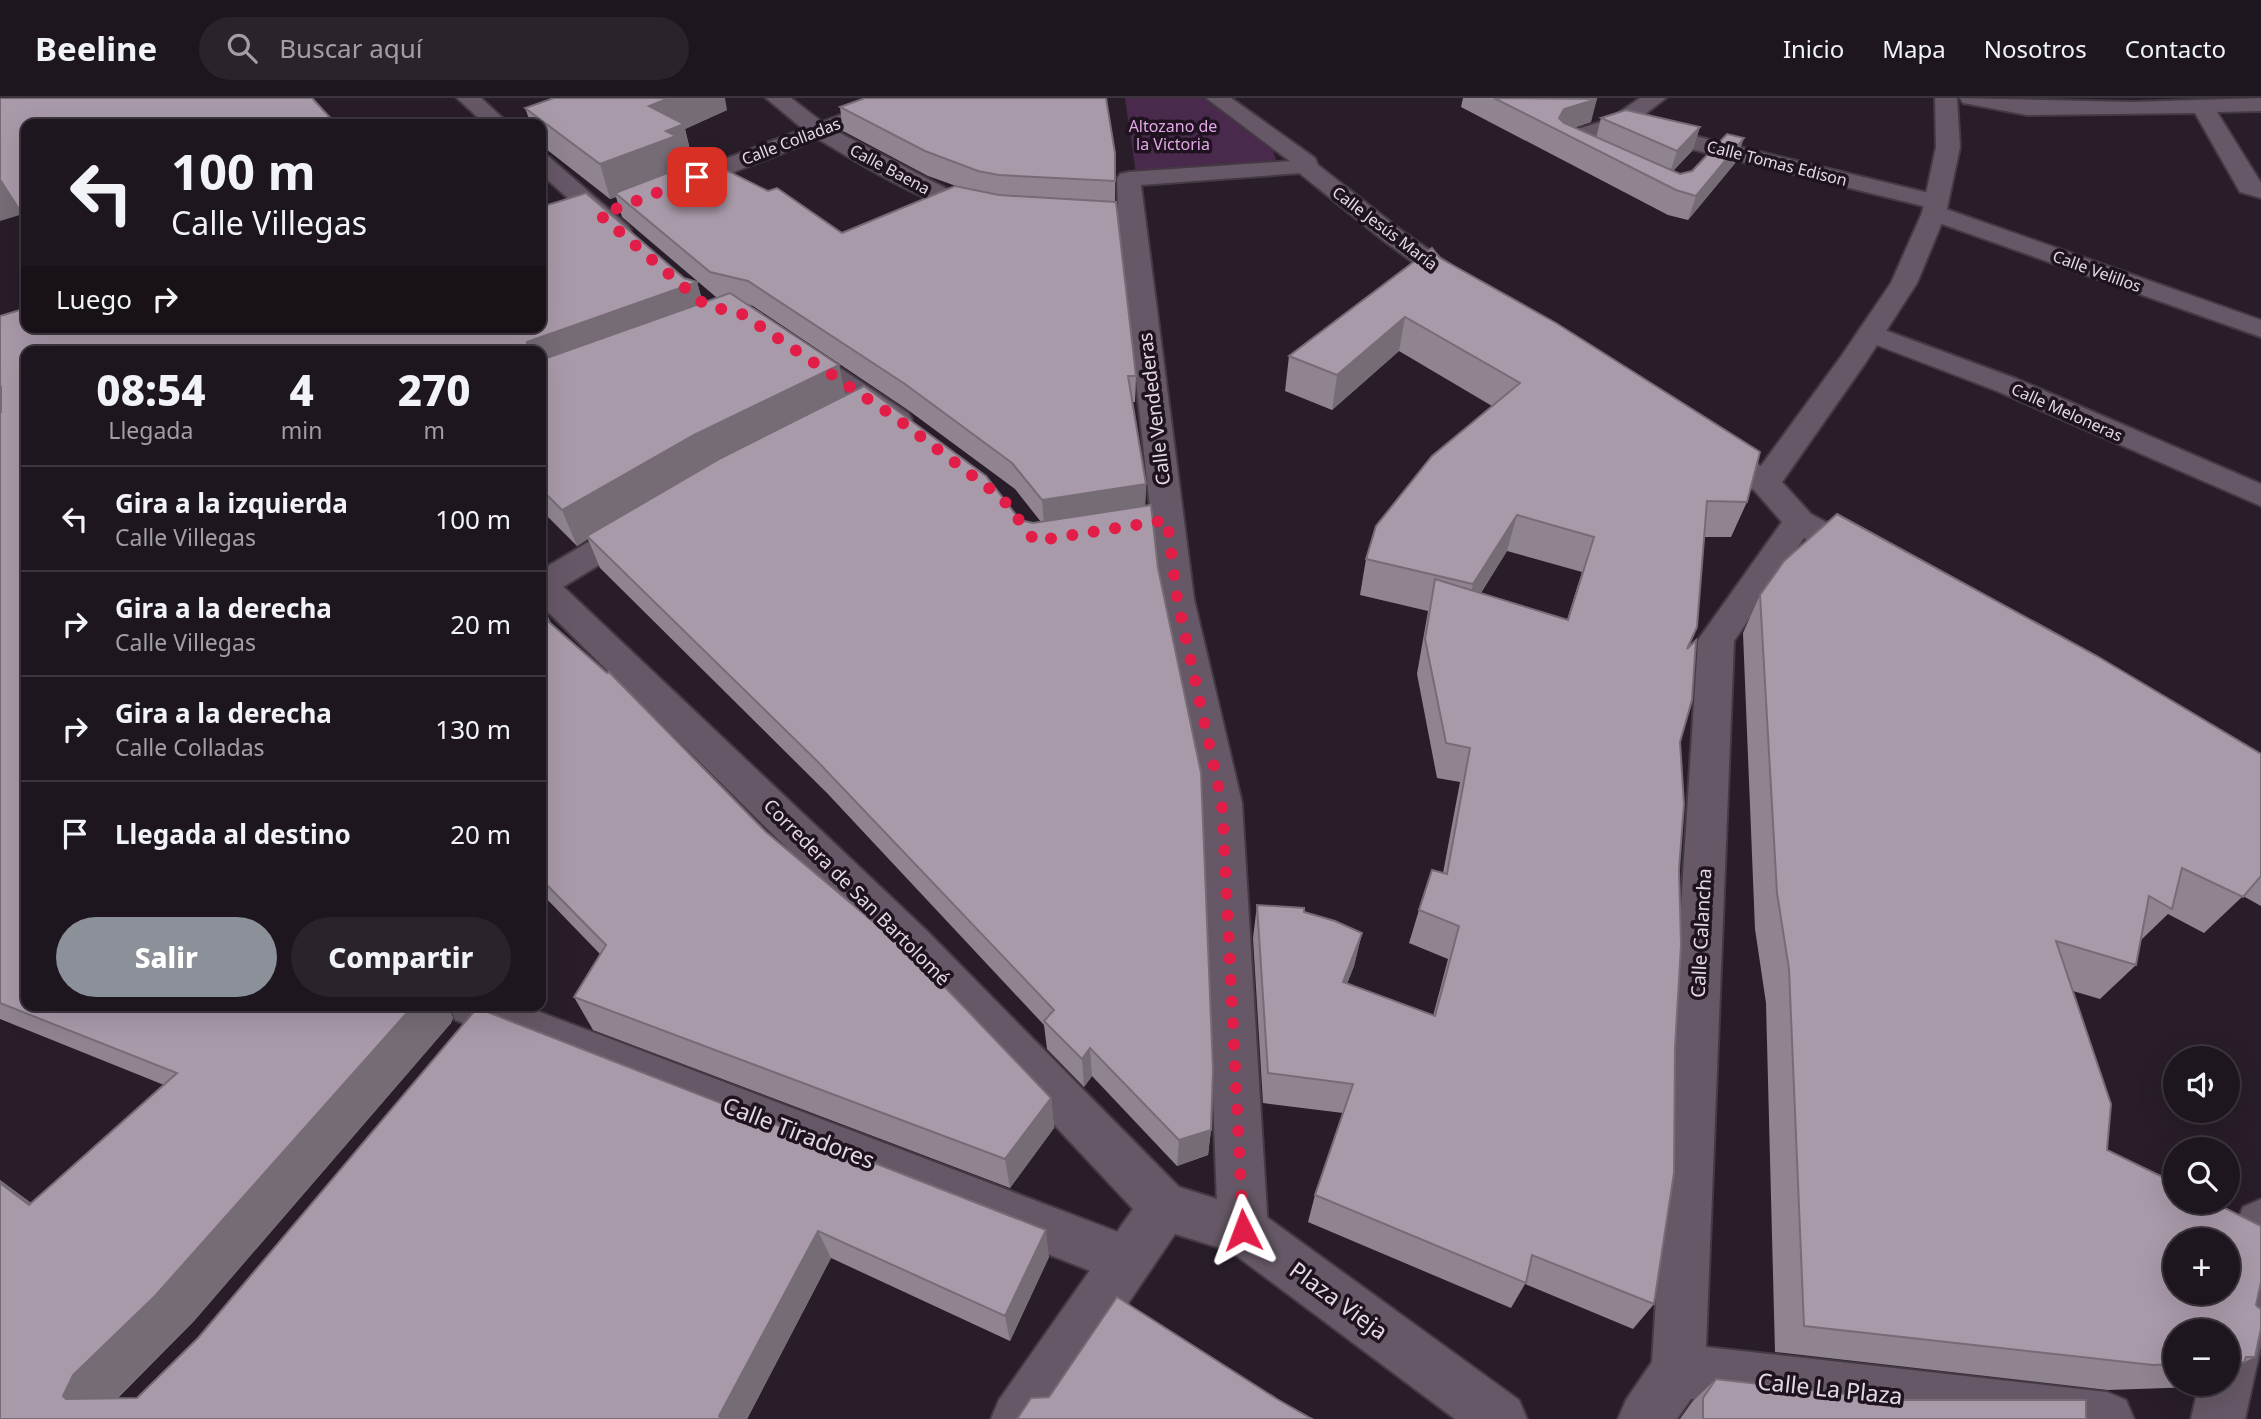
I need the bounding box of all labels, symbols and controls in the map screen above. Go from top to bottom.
search box [199,17,689,80]
text: Beeline [35,26,157,71]
icon: search [223,29,261,67]
text: Buscar aquí [279,30,423,66]
text: Inicio [1783,32,1844,65]
text: Mapa [1882,32,1946,65]
text: Nosotros [1984,32,2087,65]
text: Contacto [2125,32,2226,65]
street label: Calle Colladas [738,112,844,170]
park label: Altozano de la Victoria [1129,115,1217,155]
street label: Calle Tomas Edison [1705,135,1849,191]
text: 100 m [171,138,316,204]
street label: Calle Baena [846,139,934,199]
icon: left [56,147,147,238]
pin [667,147,727,207]
icon: arrive [678,158,716,196]
street label: Calle Jesús María [1328,181,1442,275]
text: Calle Villegas [171,201,367,244]
street label: Calle Velillos [2050,245,2144,297]
icon: right [146,280,184,318]
text: Luego [56,281,132,317]
street label: Calle Vendederas [1132,331,1176,487]
text: 08:54 [96,361,205,418]
text: 4 [289,361,314,418]
text: 270 [398,361,471,418]
street label: Calle Meloneras [2008,378,2126,446]
text: Llegada [108,414,193,446]
text: min [281,414,322,446]
text: m [423,414,445,446]
text: Gira a la izquierda [115,485,348,521]
icon: left [56,500,94,538]
text: 100 m [435,501,511,537]
text: Calle Villegas [115,521,256,553]
text: Gira a la derecha [115,590,332,626]
icon: right [56,605,94,643]
text: 20 m [450,606,511,642]
text: Calle Villegas [115,626,256,658]
text: Gira a la derecha [115,695,332,731]
icon: right [56,710,94,748]
text: 130 m [435,711,511,747]
text: Calle Colladas [115,731,265,763]
street label: Corredera de San Bartolomé [758,793,956,991]
icon: arrive [56,815,94,853]
text: Llegada al destino [115,816,351,852]
text: 20 m [450,816,511,852]
street label: Calle Calancha [1685,868,1717,998]
button: Salir [56,917,277,997]
button: Compartir [291,917,511,997]
map controls [2163,1046,2240,1396]
button: sound [2163,1046,2240,1123]
street label: Calle Tiradores [719,1088,879,1176]
button: search [2163,1137,2240,1214]
position arrow [1206,1193,1280,1267]
button: + [2163,1228,2240,1305]
street label: Plaza Vieja [1283,1254,1395,1346]
button: − [2163,1319,2240,1396]
street label: Calle La Plaza [1756,1364,1904,1412]

